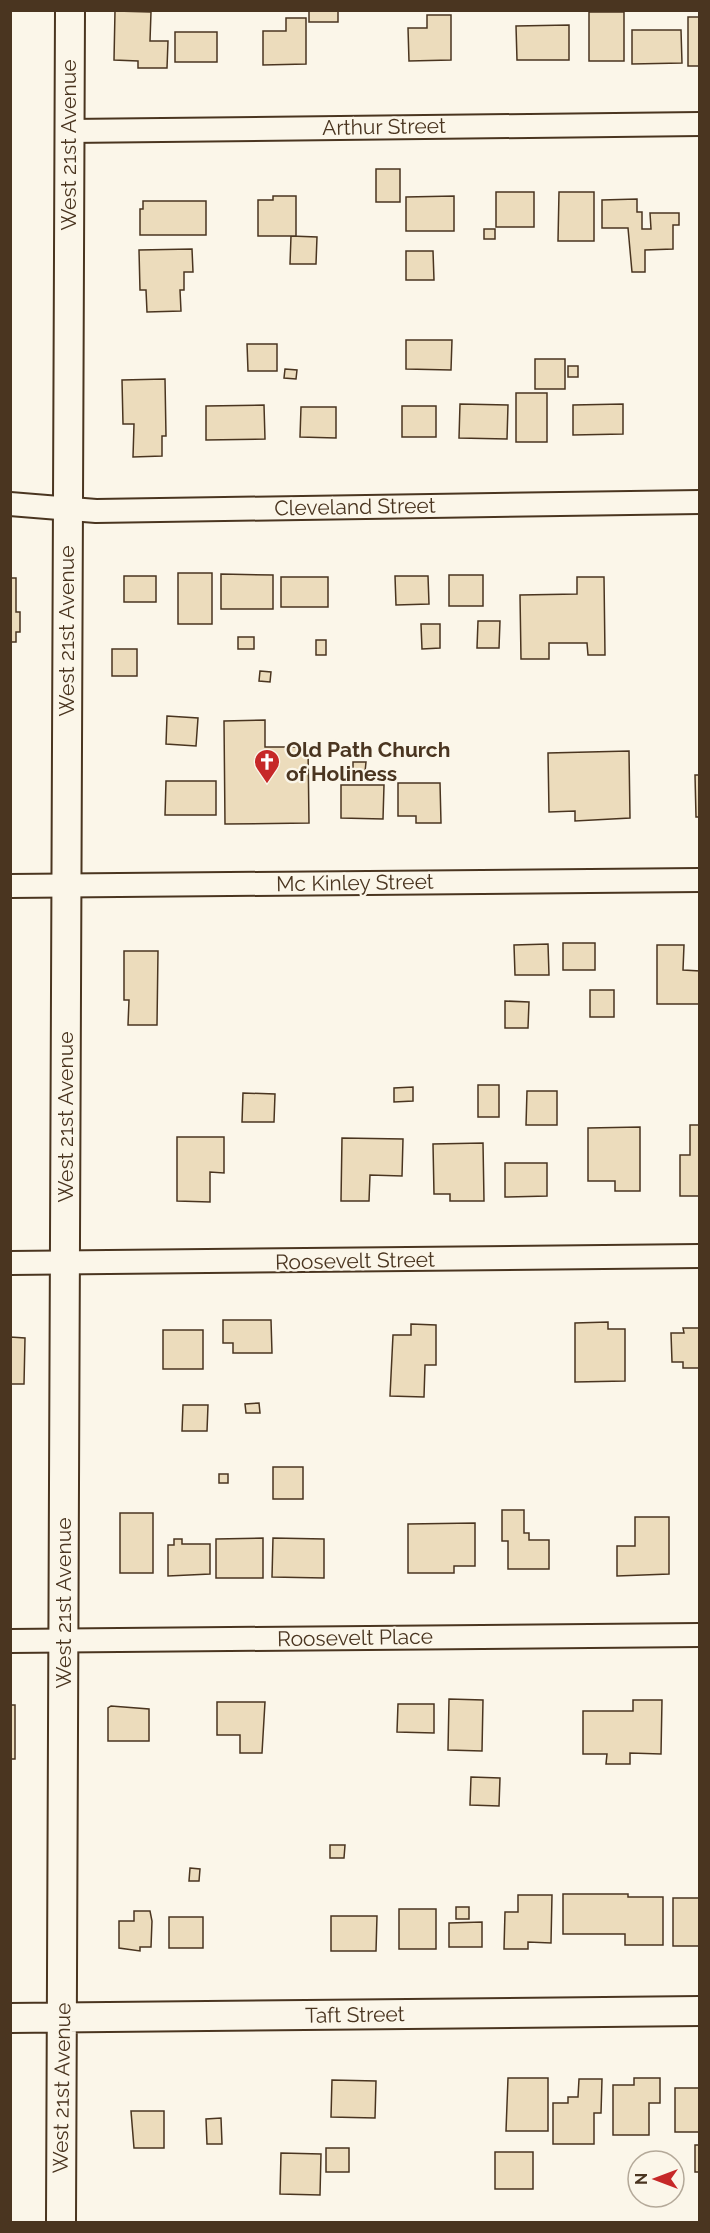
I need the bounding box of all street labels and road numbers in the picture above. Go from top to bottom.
street label: West 21st Avenue [56,60,81,230]
street label: Arthur Street [322,113,446,140]
street label: Cleveland Street [274,493,436,520]
street label: West 21st Avenue [54,546,79,716]
street label: Mc Kinley Street [276,869,434,896]
street label: West 21st Avenue [53,1032,78,1202]
street label: Roosevelt Street [275,1247,435,1274]
street label: West 21st Avenue [51,1518,76,1688]
street label: Roosevelt Place [277,1624,433,1651]
street label: Taft Street [305,2001,405,2028]
street label: West 21st Avenue [48,2002,75,2174]

